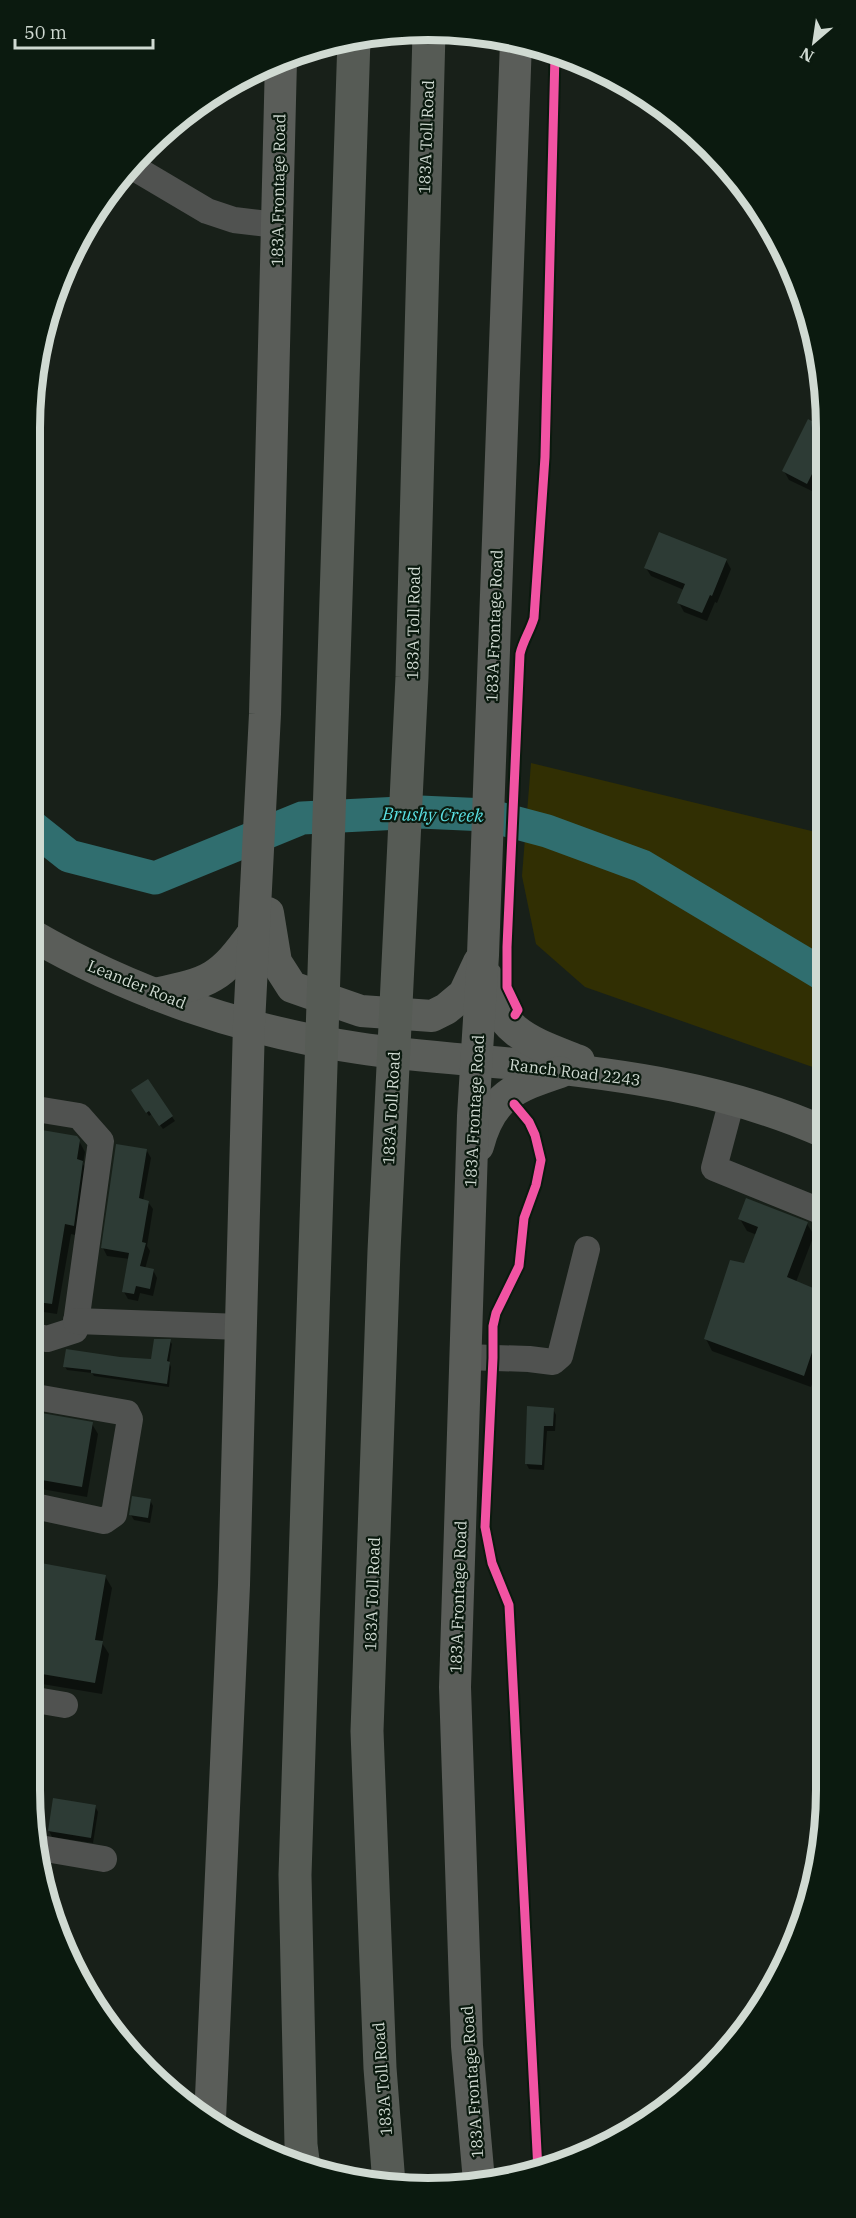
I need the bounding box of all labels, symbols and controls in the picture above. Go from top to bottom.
scale bar [15,12,153,50]
north arrow [784,12,844,72]
text: 50 m [24,21,67,44]
text: N [796,43,817,67]
street label: 183A Toll Road [414,80,438,194]
street label: 183A Frontage Road [267,113,289,267]
street label: 183A Frontage Road [481,549,507,703]
street label: 183A Toll Road [402,566,424,680]
water label: Brushy Creek [381,802,484,827]
street label: Leander Road [85,955,189,1013]
street label: 183A Frontage Road [460,1034,488,1188]
street label: 183A Toll Road [378,1050,404,1165]
street label: Ranch Road 2243 [508,1054,642,1090]
street label: 183A Frontage Road [445,1520,471,1674]
street label: 183A Toll Road [360,1537,384,1651]
street label: 183A Frontage Road [457,2005,487,2159]
street label: 183A Toll Road [368,2021,396,2136]

